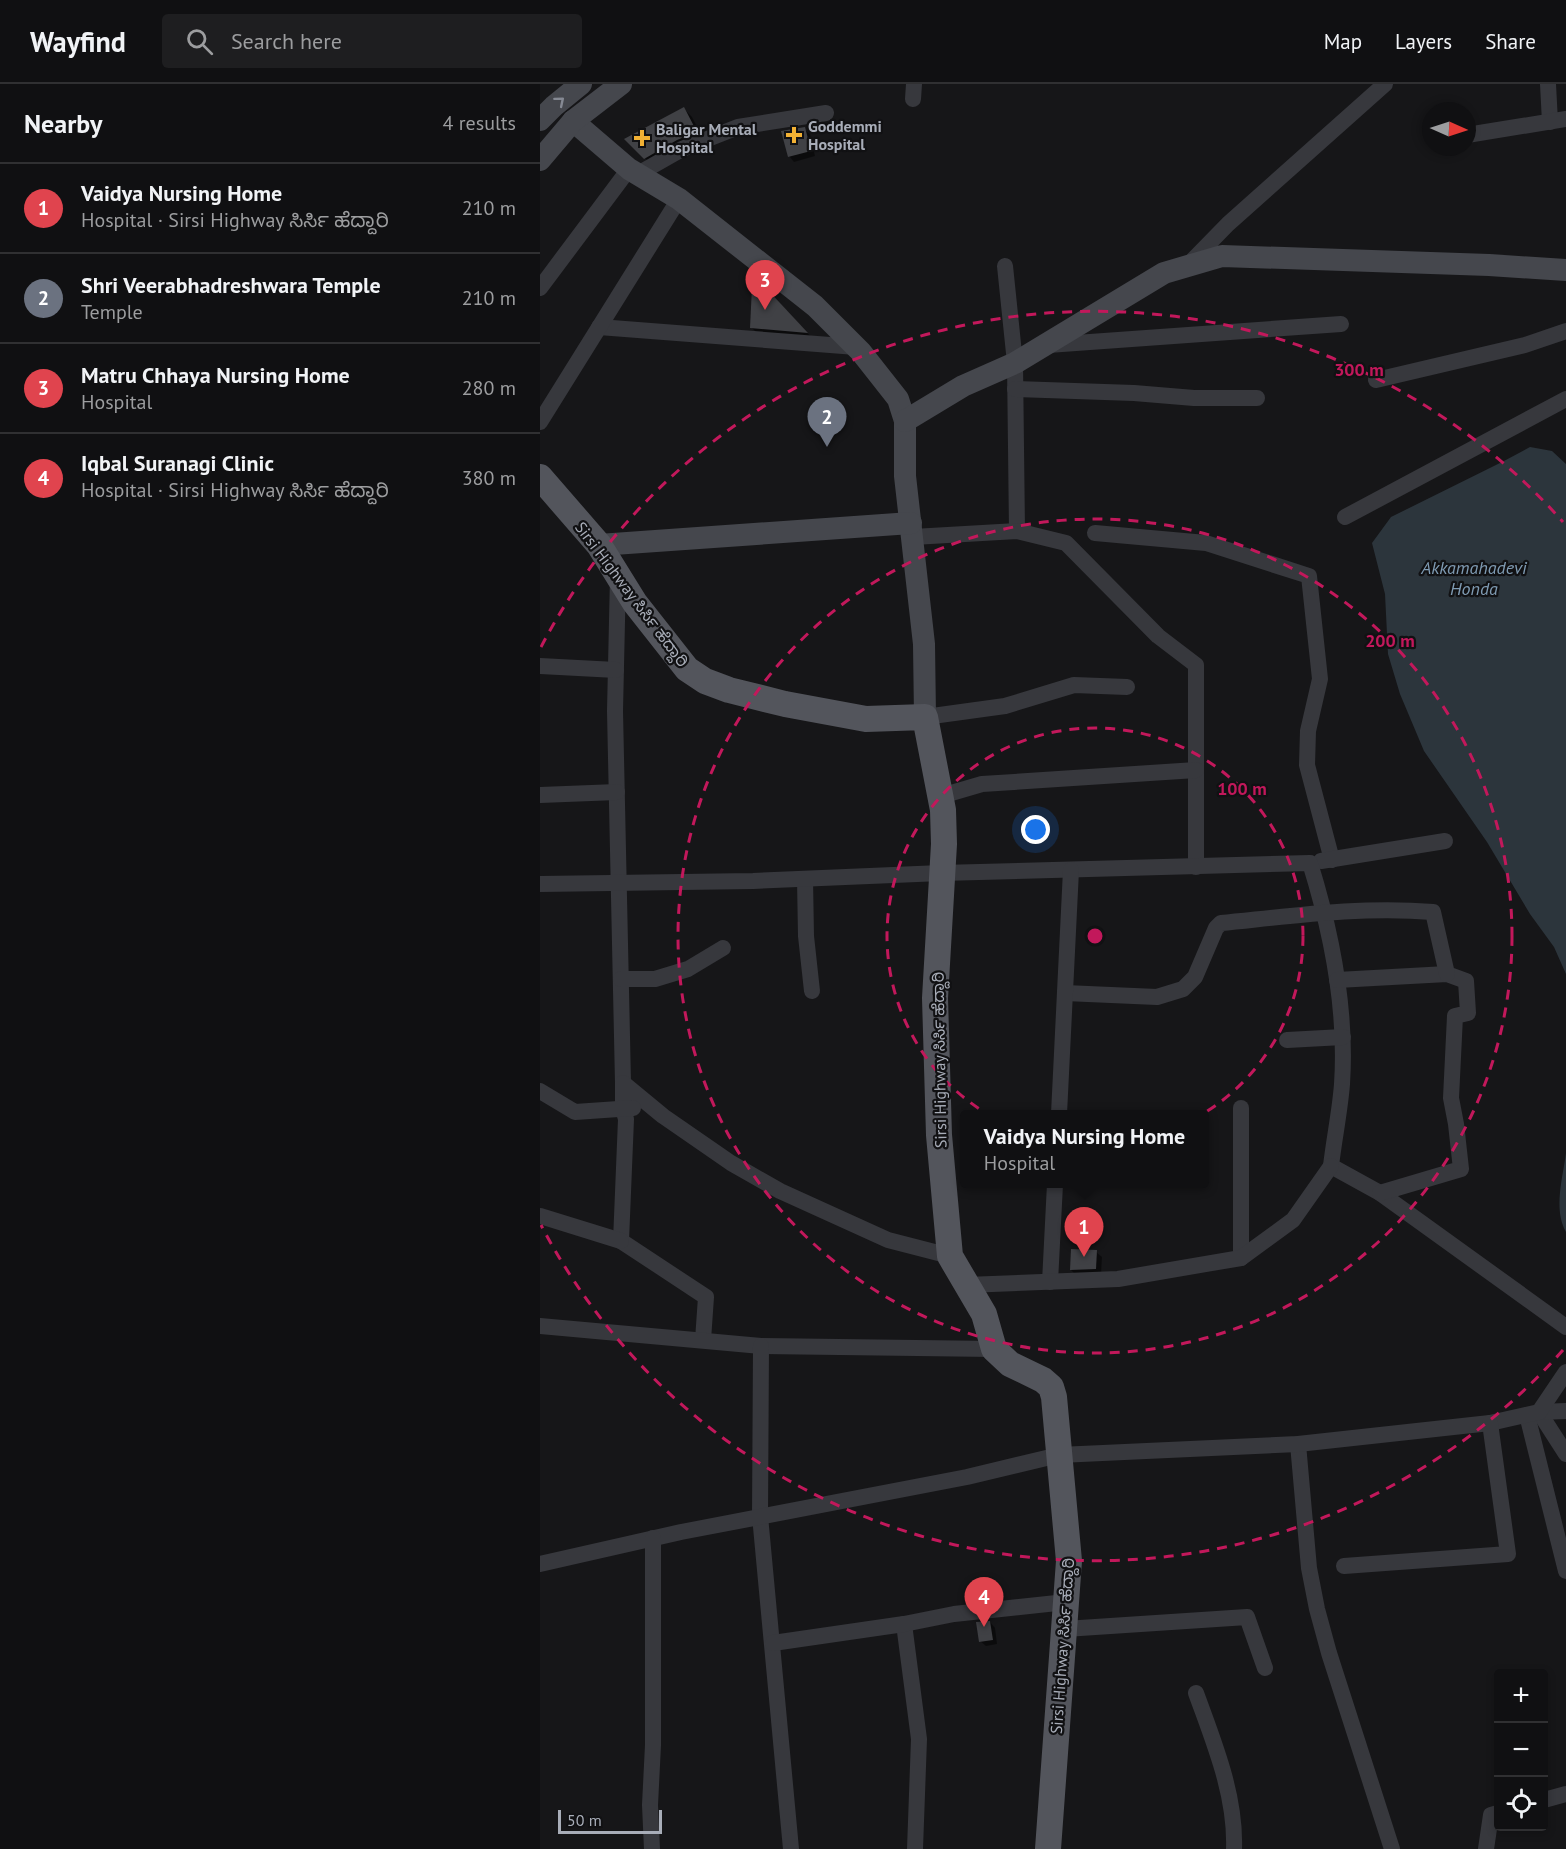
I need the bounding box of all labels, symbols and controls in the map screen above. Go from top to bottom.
search box [162,14,582,68]
text: Wayfind [30,23,126,60]
icon: search [183,25,216,58]
text: Search here [231,27,342,55]
text: Map [1324,28,1362,55]
text: Layers [1395,28,1452,55]
text: Share [1485,28,1536,55]
one-way arrow [553,97,564,108]
north arrow [1422,102,1476,156]
text: Nearby [24,107,102,140]
text: 4 results [443,110,516,136]
place label: Goddemmi Hospital [808,116,882,154]
place label: Baligar Mental Hospital [656,119,757,157]
marker: Goddemmi Hospital [785,126,803,144]
marker: Baligar Mental Hospital [633,129,651,147]
text: Vaidya Nursing Home [81,179,282,207]
text: 1 [38,195,49,221]
text: 210 m [462,195,516,221]
text: Hospital · Sirsi Highway ಸಿರ್ಸಿ ಹೆದ್ದಾರಿ [81,207,389,233]
pin: 3 [746,260,784,310]
text: Shri Veerabhadreshwara Temple [81,271,381,299]
text: 2 [38,285,49,311]
text: 210 m [462,285,516,311]
text: Temple [81,299,143,325]
text: 300 m [1334,358,1384,381]
text: Matru Chhaya Nursing Home [81,361,350,389]
text: 3 [38,375,49,401]
text: 280 m [462,375,516,401]
text: Hospital [81,389,152,415]
pin: 2 [808,398,846,447]
text: Iqbal Suranagi Clinic [81,449,274,477]
text: 4 [38,465,49,491]
text: 380 m [462,465,516,491]
text: Hospital · Sirsi Highway ಸಿರ್ಸಿ ಹೆದ್ದಾರಿ [81,477,389,503]
street label: Sirsi Highway ಸಿರ್ಸಿ ಹೆದ್ದಾರಿ [569,518,693,672]
water label: Akkamahadevi Honda [1420,556,1528,600]
text: 200 m [1365,629,1415,652]
text: 100 m [1217,777,1267,800]
your location [1021,815,1050,844]
centre of rings [1085,926,1105,946]
street label: Sirsi Highway ಸಿರ್ಸಿ ಹೆದ್ದಾರಿ [927,972,953,1148]
popup [960,1110,1209,1188]
text: Vaidya Nursing Home [984,1122,1185,1150]
text: Hospital [984,1150,1055,1176]
pin: 1 [1064,1208,1104,1257]
street label: Sirsi Highway ಸಿರ್ಸಿ ಹೆದ್ದಾರಿ [1046,1557,1080,1735]
pin: 4 [964,1578,1004,1627]
map controls [1494,1669,1548,1831]
button: + [1494,1669,1548,1723]
button: − [1494,1723,1548,1777]
button: locate [1494,1777,1548,1831]
scale bar [558,1807,662,1834]
text: 50 m [567,1810,602,1830]

